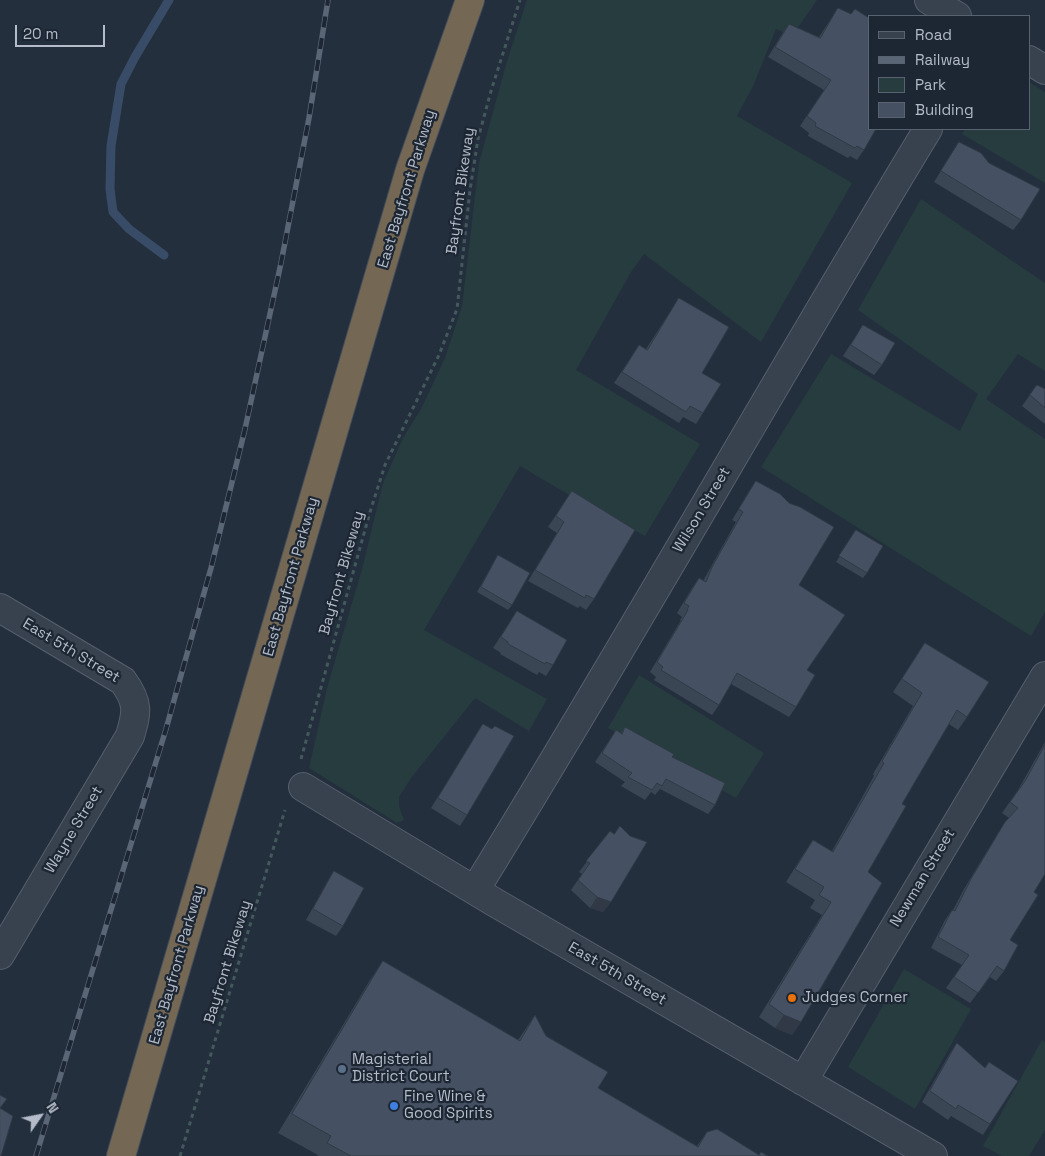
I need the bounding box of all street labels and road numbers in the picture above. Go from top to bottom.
street label: East Bayfront Parkway [374,108,440,270]
street label: Bayfront Bikeway [443,126,479,256]
street label: Wilson Street [669,464,735,556]
street label: East Bayfront Parkway [260,495,322,659]
street label: Bayfront Bikeway [316,509,368,637]
street label: East 5th Street [19,615,123,687]
street label: Wayne Street [41,783,107,877]
street label: Newman Street [887,826,959,930]
street label: East Bayfront Parkway [146,883,208,1047]
street label: Bayfront Bikeway [201,898,255,1026]
street label: East 5th Street [565,939,669,1009]

